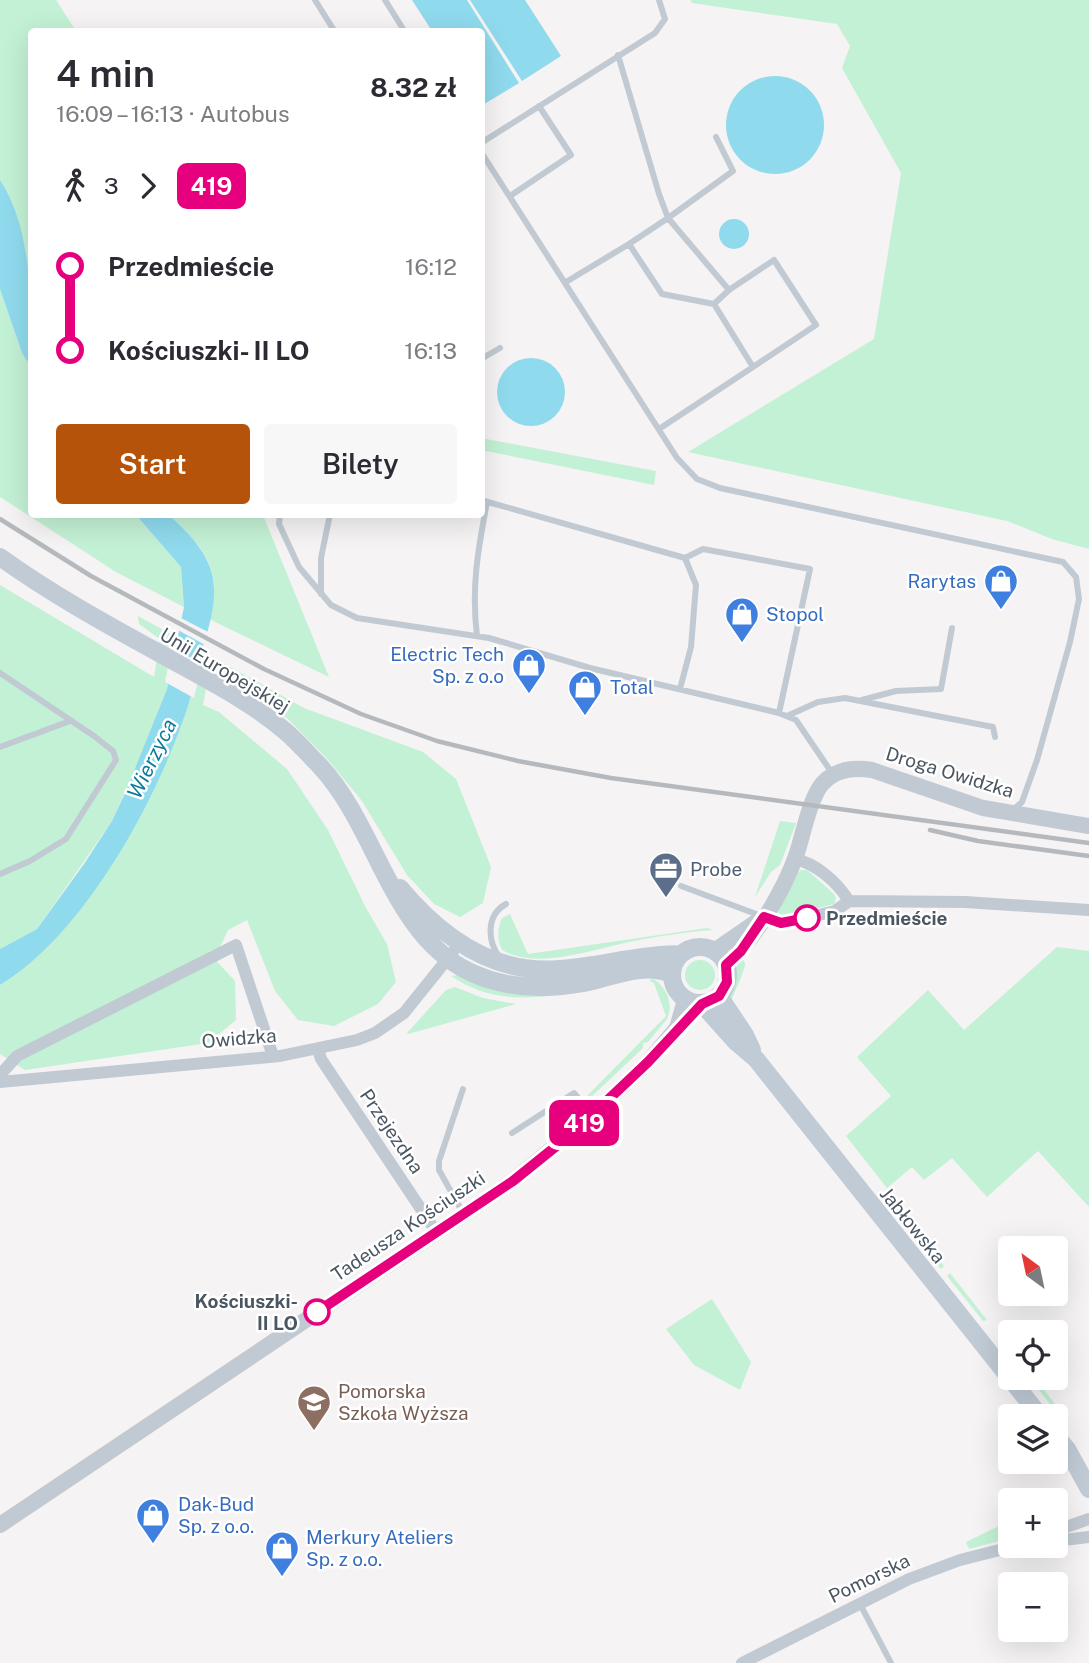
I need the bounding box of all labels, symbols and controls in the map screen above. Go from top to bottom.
text: 4 min [56,51,155,96]
text: 8.32 zł [370,72,457,103]
text: 16:09 – 16:13 · Autobus [56,100,290,127]
icon: walk [56,167,94,205]
icon: forward [129,167,167,205]
text: 3 [104,172,119,199]
text: 419 [191,172,232,200]
text: Przedmieście [108,251,274,282]
text: 16:12 [405,253,457,280]
text: Kościuszki- II LO [108,335,310,366]
text: 16:13 [404,337,457,364]
button: Start [56,424,250,504]
button: Bilety [264,424,457,504]
shop icon: Rarytas [982,562,1020,611]
place label: Rarytas [908,570,976,592]
shop icon: Stopol [723,595,761,644]
place label: Stopol [766,603,824,625]
street label: Unii Europejskiej [156,623,294,717]
place label: Electric Tech Sp. z o.o [390,643,504,687]
shop icon: Electric Tech Sp. z o.o [510,646,548,695]
shop icon: Total [566,668,604,717]
place label: Total [610,676,654,698]
water label: Wierzyca [122,715,182,803]
street label: Droga Owidzka [883,742,1017,802]
office icon: Probe [647,850,685,899]
place label: Probe [690,858,742,880]
marker: Przedmieście [794,905,820,931]
place label: Przedmieście [826,907,948,929]
street label: Owidzka [201,1024,277,1052]
street label: Przejezdna [356,1085,428,1177]
line badge: 419 [544,1100,624,1146]
text: 419 [563,1109,605,1137]
street label: Tadeusza Kościuszki [327,1166,489,1286]
street label: Jabłowska [876,1183,950,1267]
north arrow [998,1236,1068,1306]
map controls [998,1236,1068,1642]
place label: Kościuszki- II LO [194,1290,298,1334]
marker: Kościuszki- II LO [304,1299,330,1325]
button: locate [998,1320,1068,1390]
place label: Pomorska Szkoła Wyższa [338,1380,469,1424]
school or university icon: Pomorska Szkoła Wyższa [295,1383,333,1432]
button: layers [998,1404,1068,1474]
button: + [998,1488,1068,1558]
place label: Dak-Bud Sp. z o.o. [178,1493,254,1537]
shop icon: Dak-Bud Sp. z o.o. [134,1496,172,1545]
place label: Merkury Ateliers Sp. z o.o. [306,1526,453,1570]
shop icon: Merkury Ateliers Sp. z o.o. [263,1529,301,1578]
street label: Pomorska [825,1549,913,1607]
button: − [998,1572,1068,1642]

